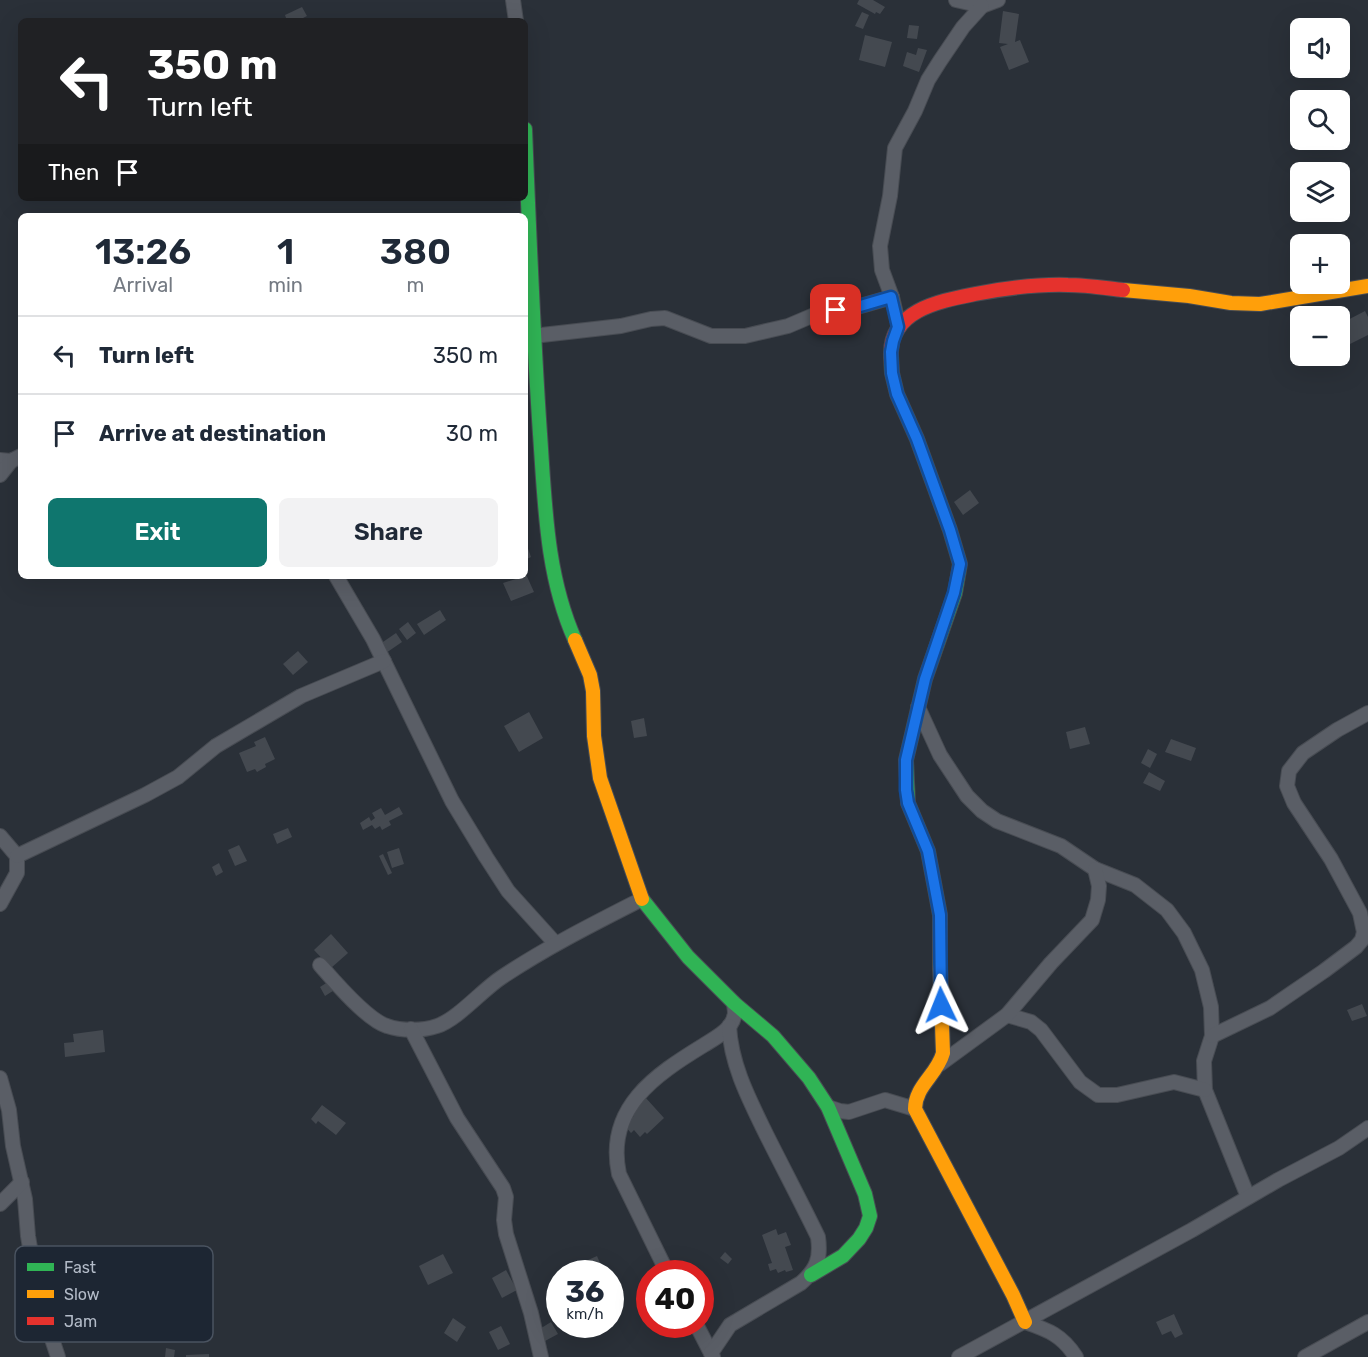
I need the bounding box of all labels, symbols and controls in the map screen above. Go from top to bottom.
map controls [1290,18,1350,366]
button: sound [1290,18,1350,78]
text: 350 m [147,40,278,90]
icon: left [48,42,126,120]
button: search [1290,90,1350,150]
text: Turn left [147,91,252,123]
icon: arrive [111,156,144,189]
text: Then [48,159,99,186]
button: layers [1290,162,1350,222]
text: 13:26 [95,230,191,273]
text: 1 [277,230,294,273]
text: 380 [380,230,451,273]
button: + [1290,234,1350,294]
text: Arrival [113,273,173,297]
text: min [268,273,303,297]
text: m [407,273,424,297]
pin [810,284,861,335]
icon: arrive [819,293,852,326]
button: − [1290,306,1350,366]
icon: left [48,339,81,372]
text: Turn left [99,342,194,369]
text: 350 m [433,342,498,369]
icon: arrive [48,417,81,450]
text: Arrive at destination [99,420,326,447]
text: 30 m [446,420,498,447]
button: Exit [48,498,267,567]
button: Share [279,498,498,567]
position arrow [909,973,973,1037]
legend [15,1246,213,1342]
text: Fast [64,1258,96,1277]
speed limit sign: 40 [636,1260,714,1338]
text: 36 [565,1274,605,1310]
text: Slow [64,1285,100,1304]
text: km/h [566,1305,604,1323]
text: Jam [64,1312,97,1331]

